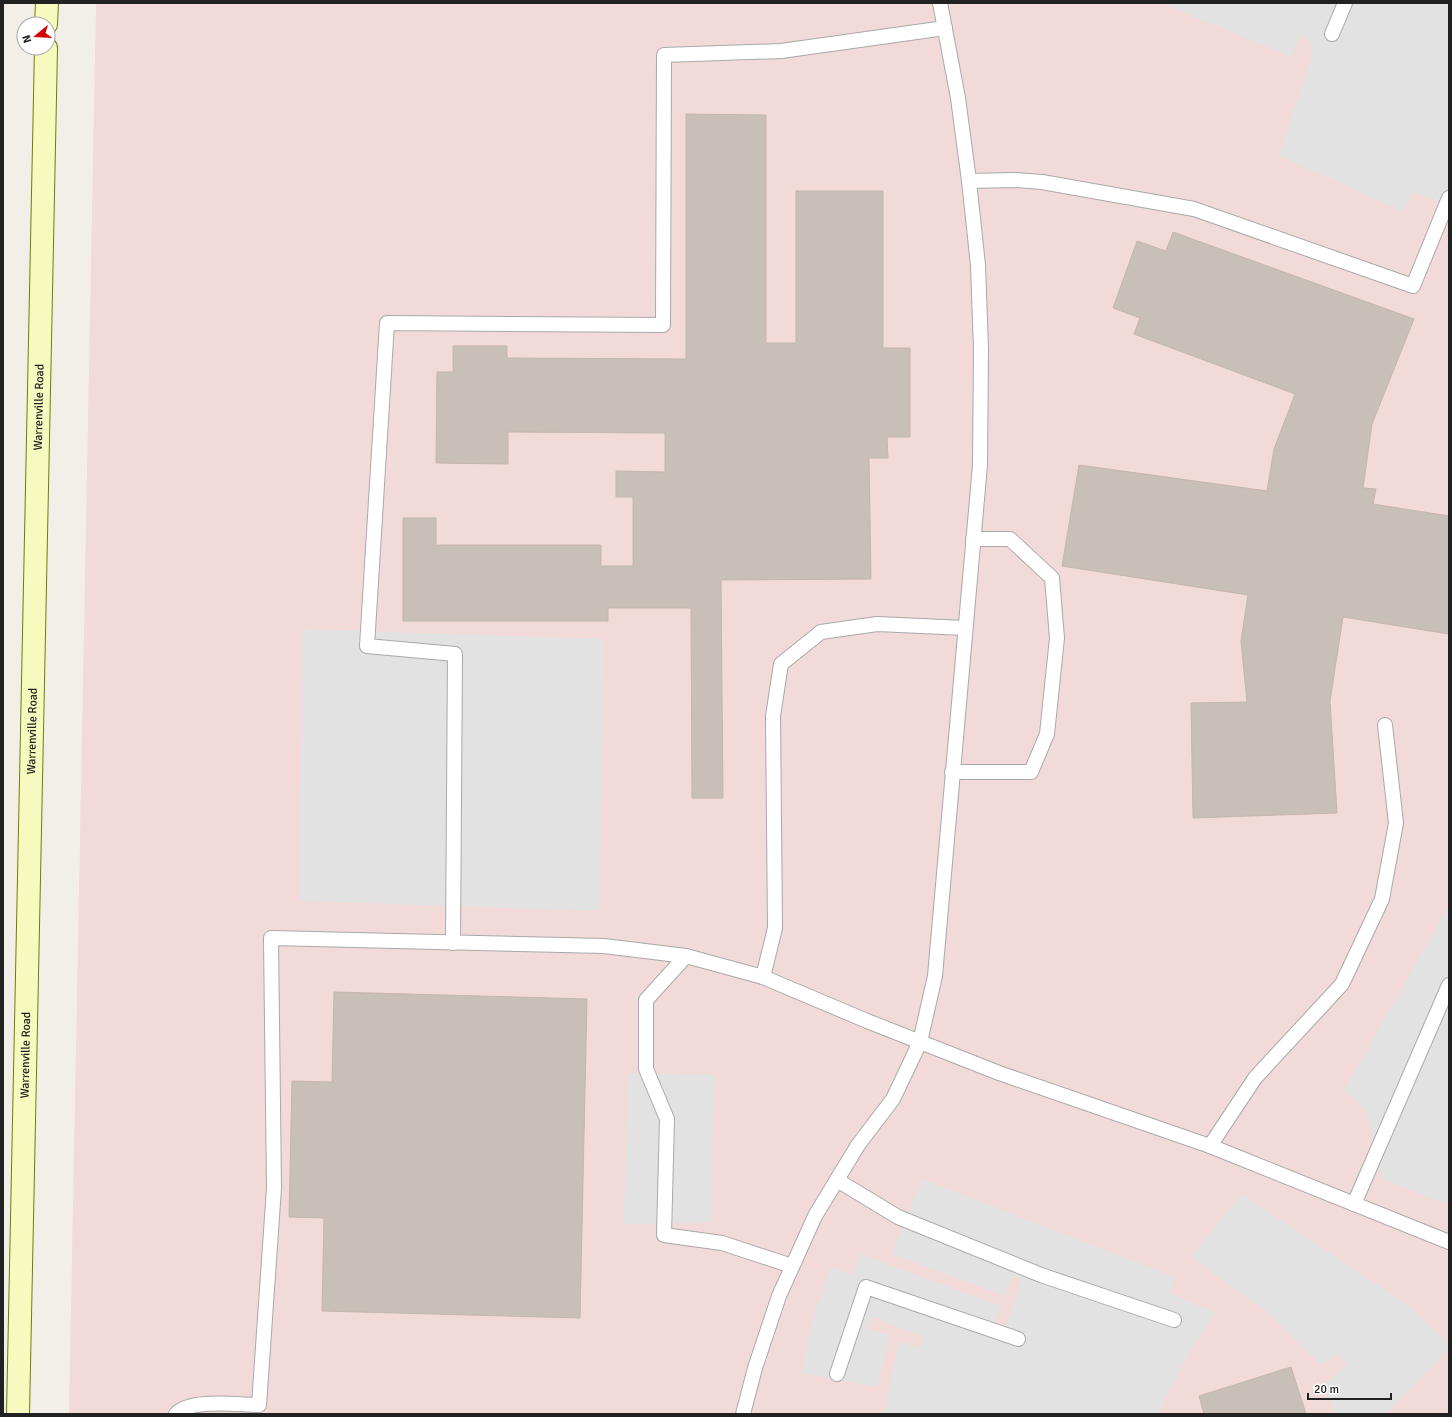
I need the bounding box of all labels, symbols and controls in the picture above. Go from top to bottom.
north arrow [16,16,56,56]
text: N [20,33,34,45]
street label: Warrenville Road [30,364,47,451]
street label: Warrenville Road [24,688,40,775]
street label: Warrenville Road [17,1012,34,1099]
scale bar [1308,1375,1391,1401]
text: 20 m [1314,1382,1339,1397]

